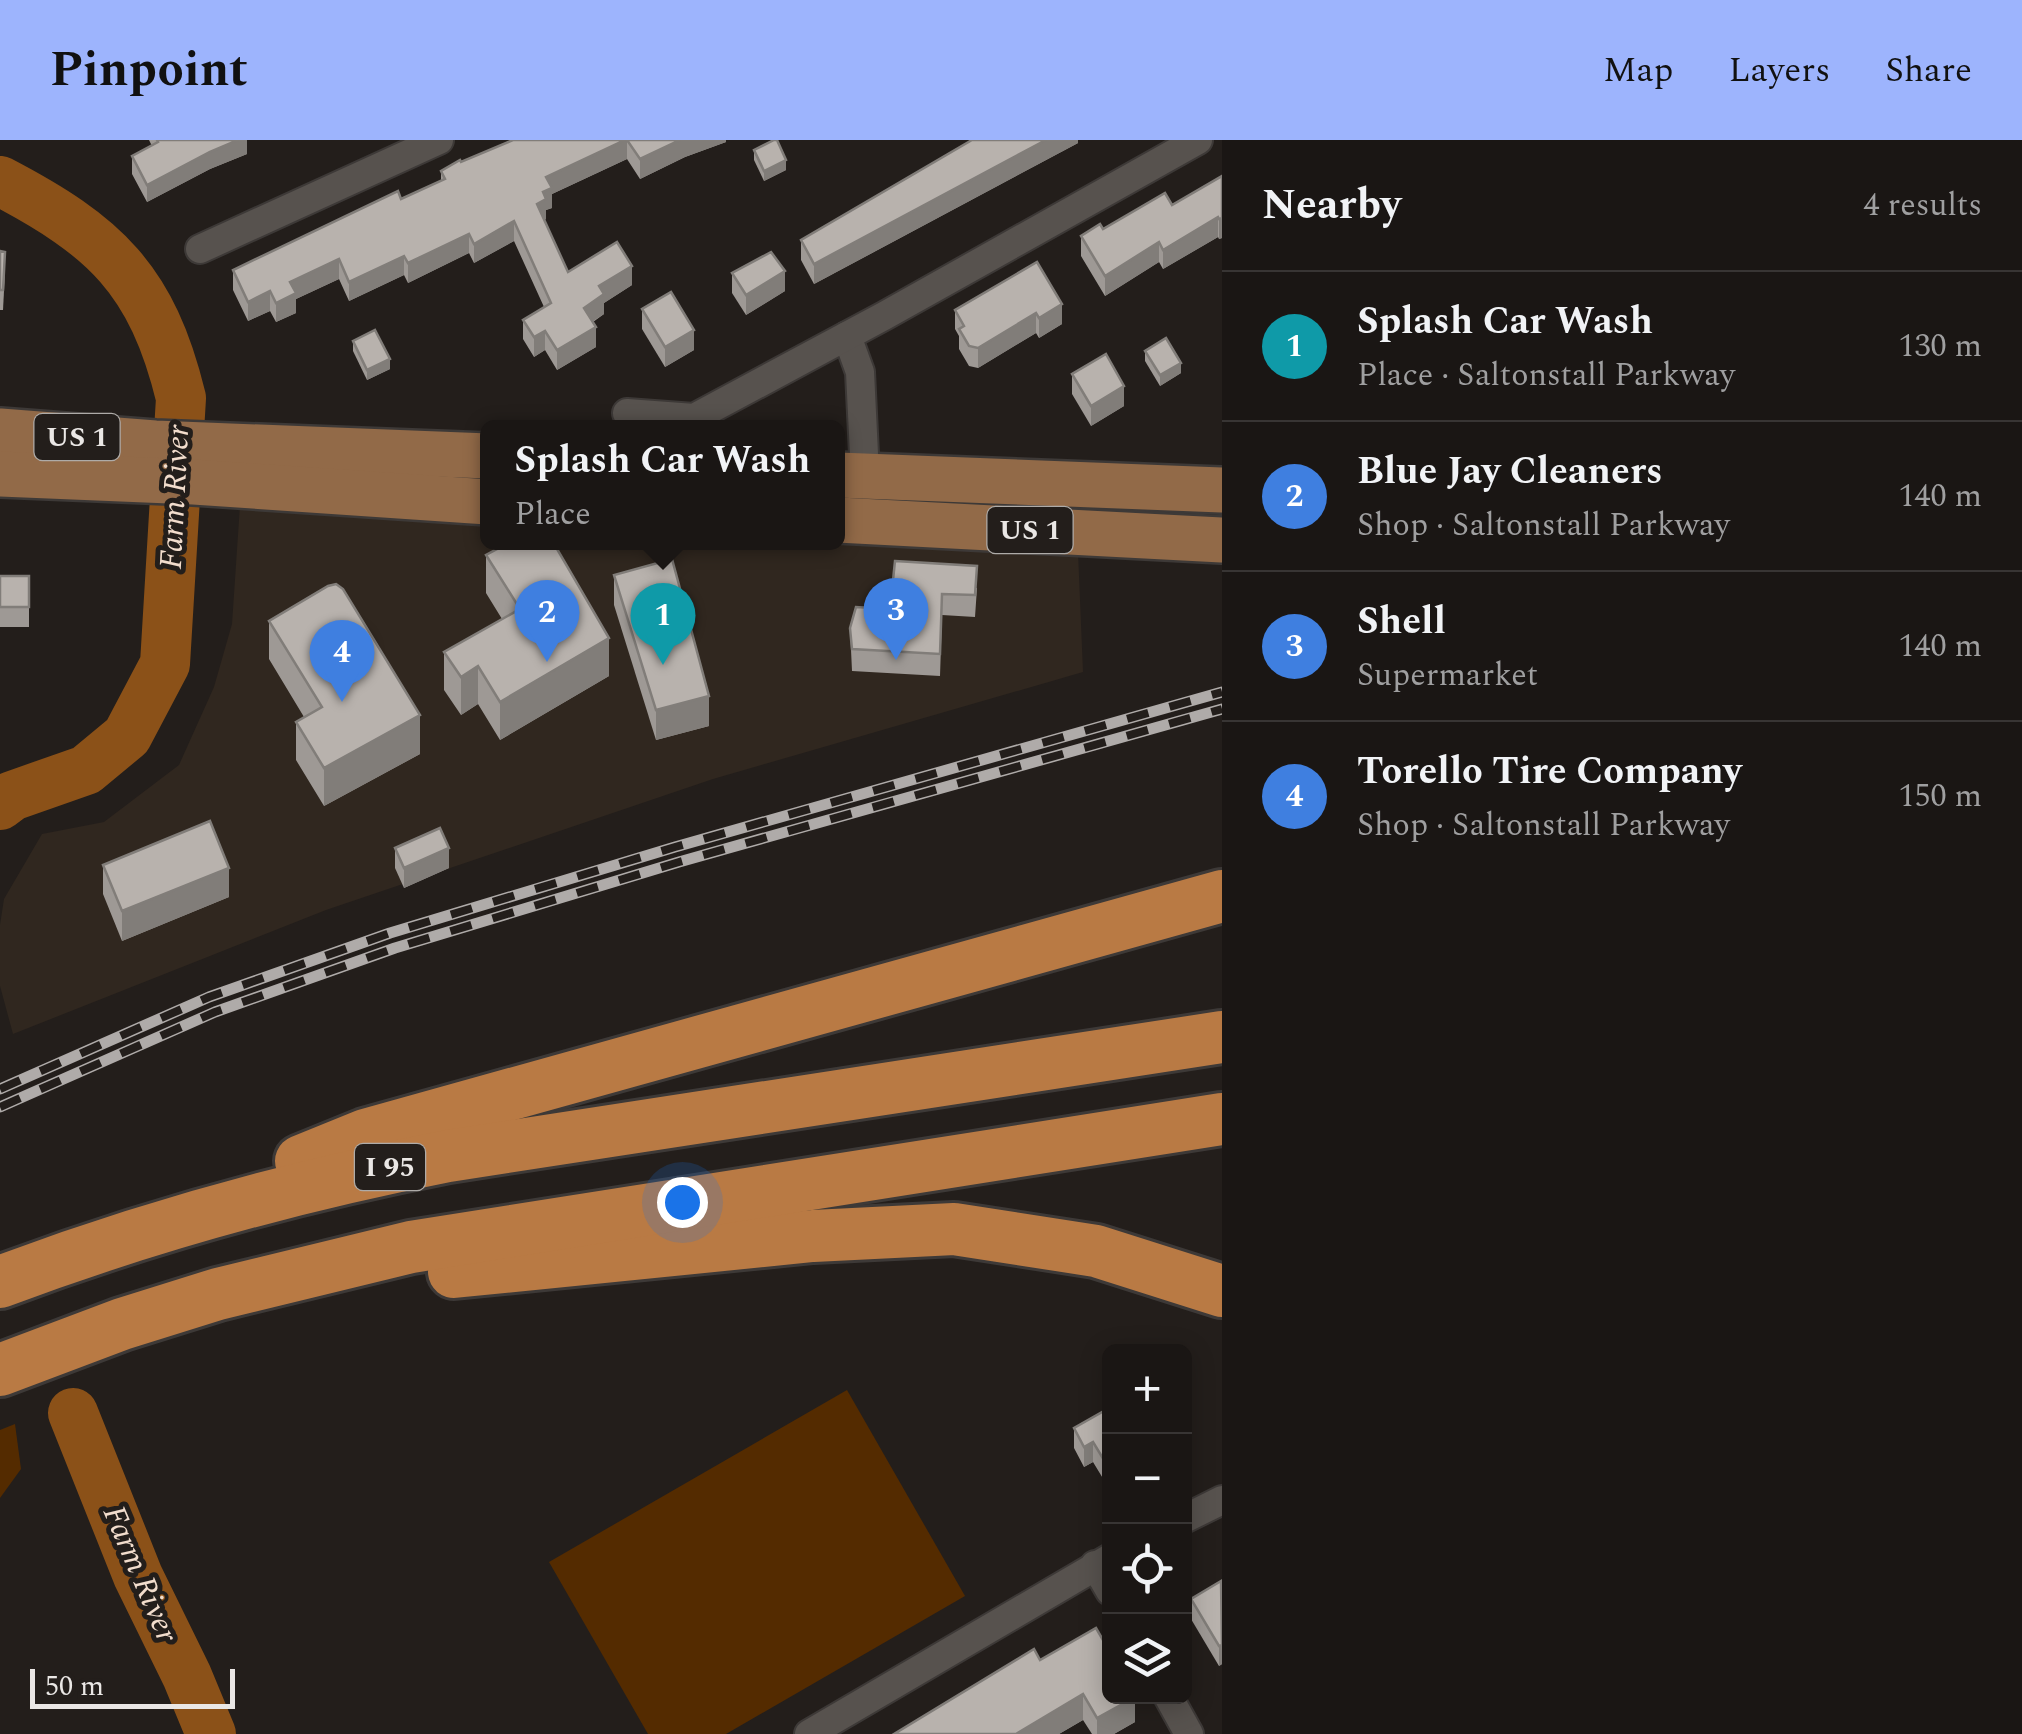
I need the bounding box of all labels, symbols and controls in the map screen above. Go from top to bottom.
text: Pinpoint [50,34,248,107]
text: Map [1603,44,1673,97]
text: Layers [1728,44,1830,97]
text: Share [1885,44,1972,97]
text: Nearby [1262,174,1401,237]
text: 4 results [1863,181,1982,230]
text: Splash Car Wash [1357,293,1653,351]
text: 1 [1286,322,1303,371]
text: 130 m [1898,322,1982,371]
text: Place · Saltonstall Parkway [1357,351,1735,400]
road number: US 1 [34,414,120,460]
popup [480,420,845,550]
water label: Farm River [147,422,203,571]
text: Splash Car Wash [515,432,810,490]
text: Blue Jay Cleaners [1357,443,1663,501]
text: 2 [1286,472,1303,521]
text: 140 m [1898,472,1982,521]
text: Place [515,490,591,539]
text: Shop · Saltonstall Parkway [1357,501,1730,550]
road number: US 1 [988,507,1072,553]
pin: 3 [864,578,928,660]
pin: 2 [514,580,580,662]
pin: 1 [630,582,696,665]
text: Shell [1357,593,1446,651]
pin: 4 [310,620,374,702]
text: 3 [1286,622,1303,671]
text: 140 m [1898,622,1982,671]
text: Supermarket [1357,651,1538,700]
text: Torello Tire Company [1357,743,1742,801]
text: 4 [1286,772,1303,821]
text: 150 m [1898,772,1982,821]
text: Shop · Saltonstall Parkway [1357,801,1730,850]
road number: I 95 [355,1144,425,1190]
your location [657,1177,708,1228]
map controls [1102,1344,1192,1704]
button: + [1102,1344,1192,1434]
button: − [1102,1434,1192,1524]
water label: Farm River [89,1498,191,1651]
button: locate [1102,1524,1192,1614]
button: layers [1102,1614,1192,1704]
scale bar [30,1664,235,1708]
text: 50 m [45,1665,104,1708]

